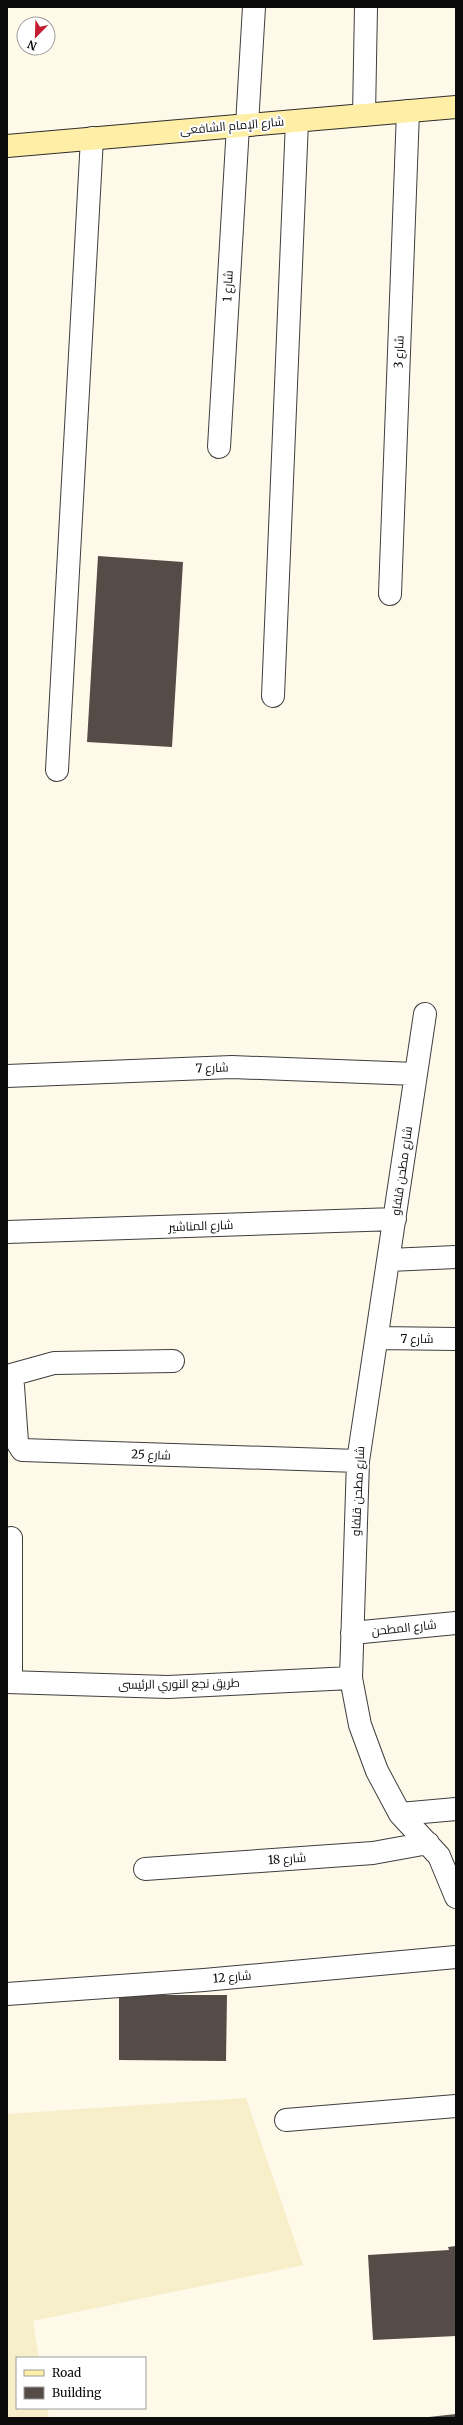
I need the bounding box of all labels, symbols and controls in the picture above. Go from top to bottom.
north arrow [16,16,56,56]
text: N [25,37,39,53]
street label: شارع الإمام الشافعى [179,113,285,139]
street label: شارع 1 [219,270,237,302]
street label: شارع 3 [390,335,408,369]
street label: شارع 7 [195,1059,229,1077]
street label: شارع مطحن قلفاو [388,1125,416,1217]
street label: شارع المناشير [167,1217,234,1235]
street label: شارع 7 [401,1331,434,1347]
street label: شارع 25 [131,1446,171,1464]
street label: شارع مطحن قلفاو [348,1446,368,1536]
street label: شارع المطحن [371,1617,437,1639]
street label: طريق نجع النوري الرئيسى [118,1675,240,1695]
street label: شارع 18 [267,1850,307,1868]
street label: شارع 12 [212,1967,252,1987]
legend [16,2357,146,2409]
text: Road [52,2365,81,2380]
text: Building [52,2385,102,2400]

